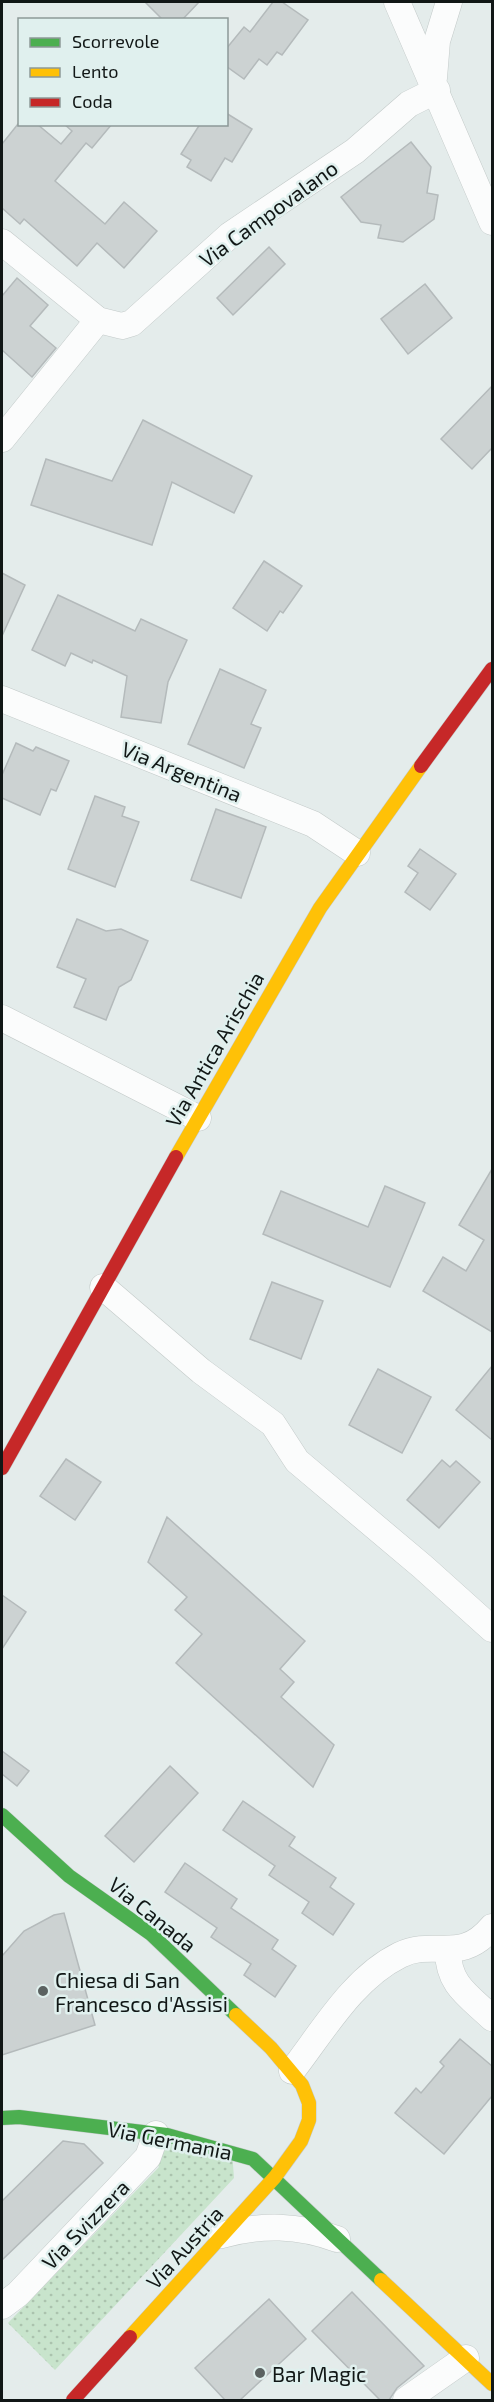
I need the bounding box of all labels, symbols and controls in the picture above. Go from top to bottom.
legend [18,18,228,126]
text: Scorrevole [72,30,159,52]
text: Lento [72,60,118,82]
text: Coda [72,90,113,112]
street label: Via Campovalano [194,155,342,271]
street label: Via Argentina [118,736,246,806]
street label: Via Antica Arischia [159,967,269,1131]
street label: Via Canada [104,1871,202,1957]
place label: Chiesa di San Francesco d'Assisi [55,1967,228,2016]
marker: Chiesa di San Francesco d'Assisi [36,1984,50,1998]
street label: Via Germania [106,2116,234,2164]
street label: Via Svizzera [36,2174,134,2274]
street label: Via Austria [140,2201,228,2293]
place label: Bar Magic [272,2361,366,2386]
marker: Bar Magic [253,2366,267,2380]

